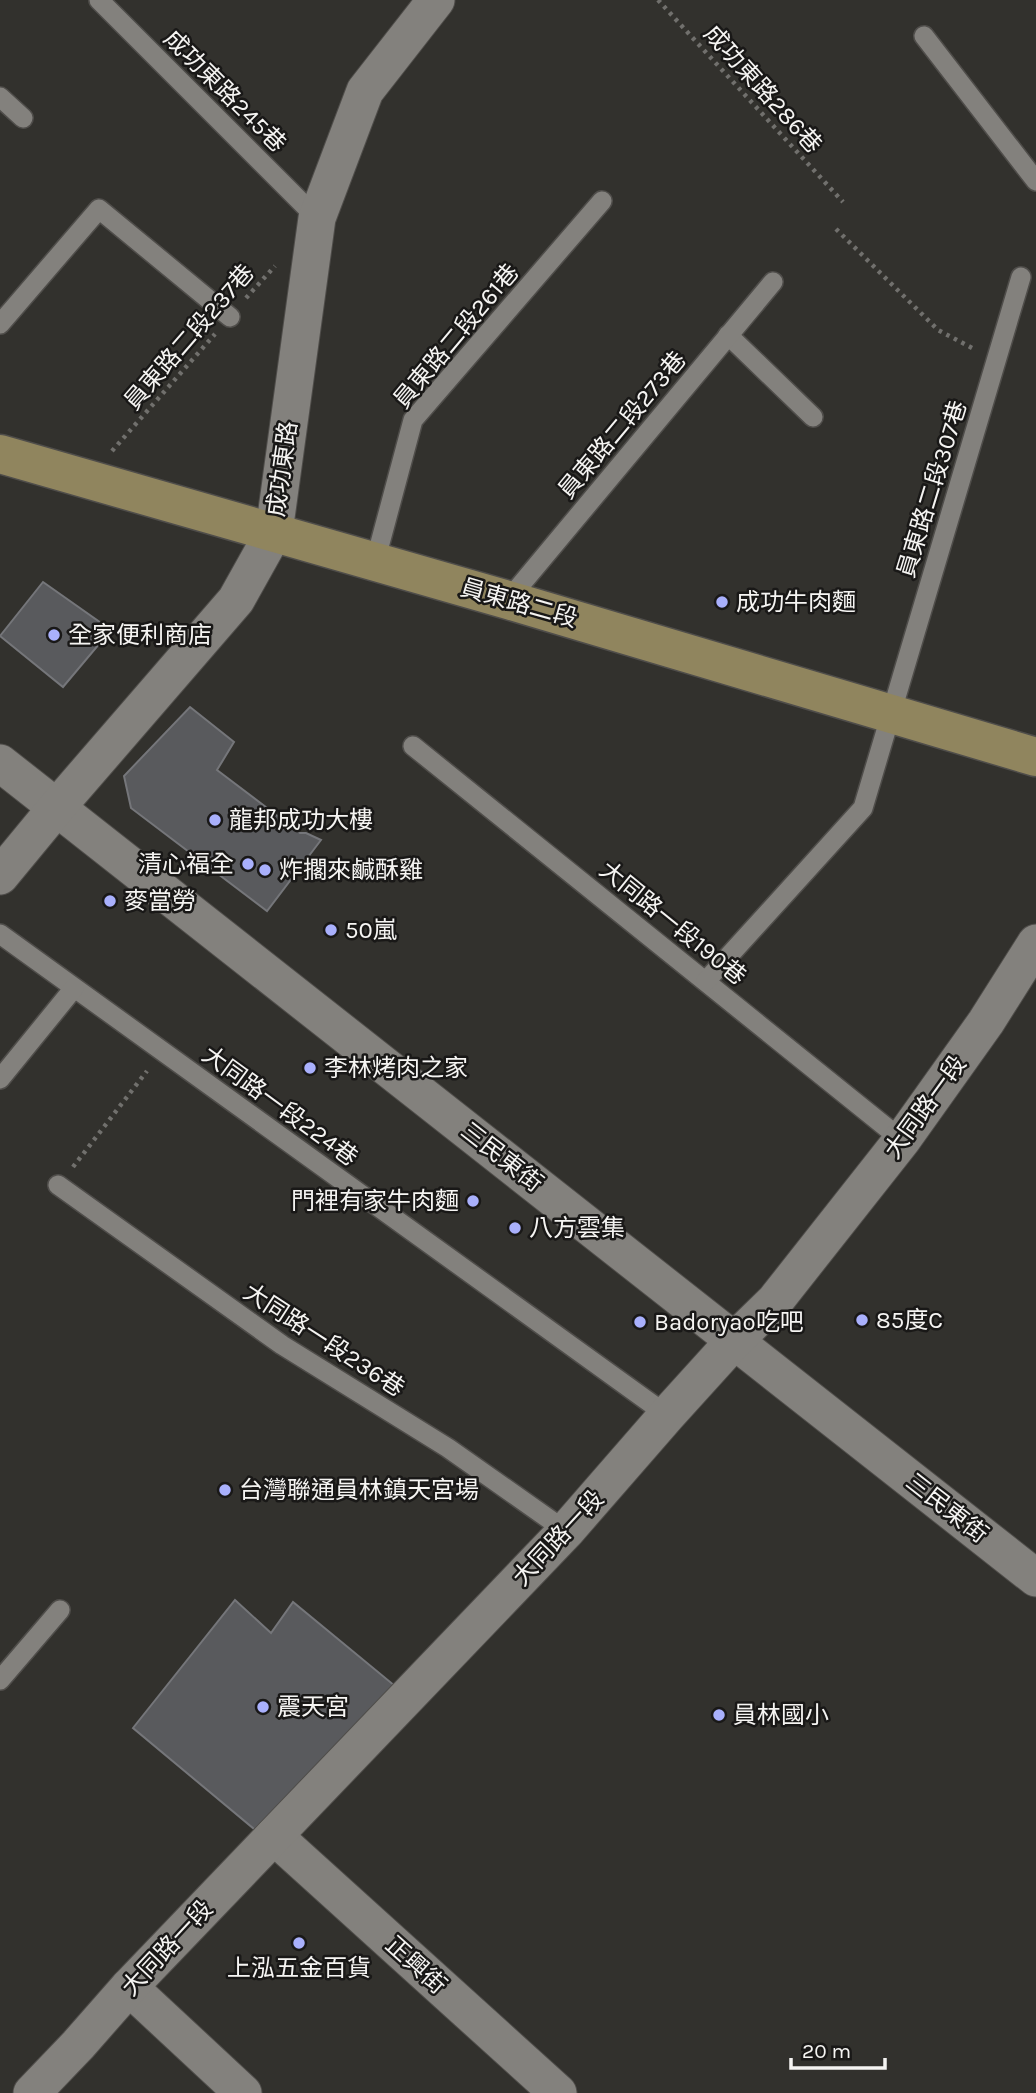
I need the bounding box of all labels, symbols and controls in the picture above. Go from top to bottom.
street label: 成功東路286巷 [698,19,828,159]
street label: 成功東路245巷 [158,24,292,158]
street label: 員東路二段261巷 [388,258,524,414]
street label: 員東路二段237巷 [118,259,260,415]
street label: 員東路二段273巷 [552,346,692,504]
street label: 員東路二段307巷 [892,397,972,581]
street label: 成功東路 [261,420,303,518]
street label: 員東路二段 [457,573,581,633]
place label: 成功牛肉麵 [736,588,856,616]
marker: 成功牛肉麵 [714,594,730,610]
place label: 全家便利商店 [68,621,212,649]
marker: 全家便利商店 [46,627,62,643]
place label: 龍邦成功大樓 [229,806,373,834]
marker: 龍邦成功大樓 [207,812,223,828]
place label: 清心福全 [138,850,234,878]
street label: 大同路一段190巷 [594,855,752,991]
marker: 清心福全 [240,856,256,872]
place label: 炸擱來鹹酥雞 [279,856,423,884]
marker: 炸擱來鹹酥雞 [257,862,273,878]
place label: 麥當勞 [124,887,196,915]
marker: 麥當勞 [102,893,118,909]
place label: 50嵐 [345,916,397,944]
marker: 50嵐 [323,922,339,938]
street label: 大同路一段224巷 [197,1040,363,1172]
street label: 大同路一段 [878,1050,972,1164]
place label: 李林烤肉之家 [324,1054,468,1082]
marker: 李林烤肉之家 [302,1060,318,1076]
street label: 三民東街 [456,1116,548,1198]
place label: 門裡有家牛肉麵 [291,1187,459,1215]
marker: 門裡有家牛肉麵 [465,1193,481,1209]
place label: 八方雲集 [529,1214,625,1242]
marker: 八方雲集 [507,1220,523,1236]
street label: 大同路一段236巷 [238,1278,410,1402]
place label: 85度C [876,1306,943,1334]
place label: Badoryao吃吧 [654,1308,804,1336]
marker: 85度C [854,1312,870,1328]
marker: Badoryao吃吧 [632,1314,648,1330]
street label: 三民東街 [901,1467,993,1549]
place label: 台灣聯通員林鎮天宮場 [239,1476,479,1504]
marker: 台灣聯通員林鎮天宮場 [217,1482,233,1498]
street label: 大同路一段 [507,1485,609,1591]
place label: 震天宮 [277,1693,349,1721]
marker: 震天宮 [255,1699,271,1715]
place label: 員林國小 [733,1701,829,1729]
marker: 員林國小 [711,1707,727,1723]
street label: 大同路一段 [116,1895,218,2001]
street label: 正興街 [380,1931,452,1999]
marker: 上泓五金百貨 [291,1935,307,1951]
place label: 上泓五金百貨 [227,1954,371,1982]
scale bar [791,2026,886,2070]
text: 20 m [802,2039,851,2063]

